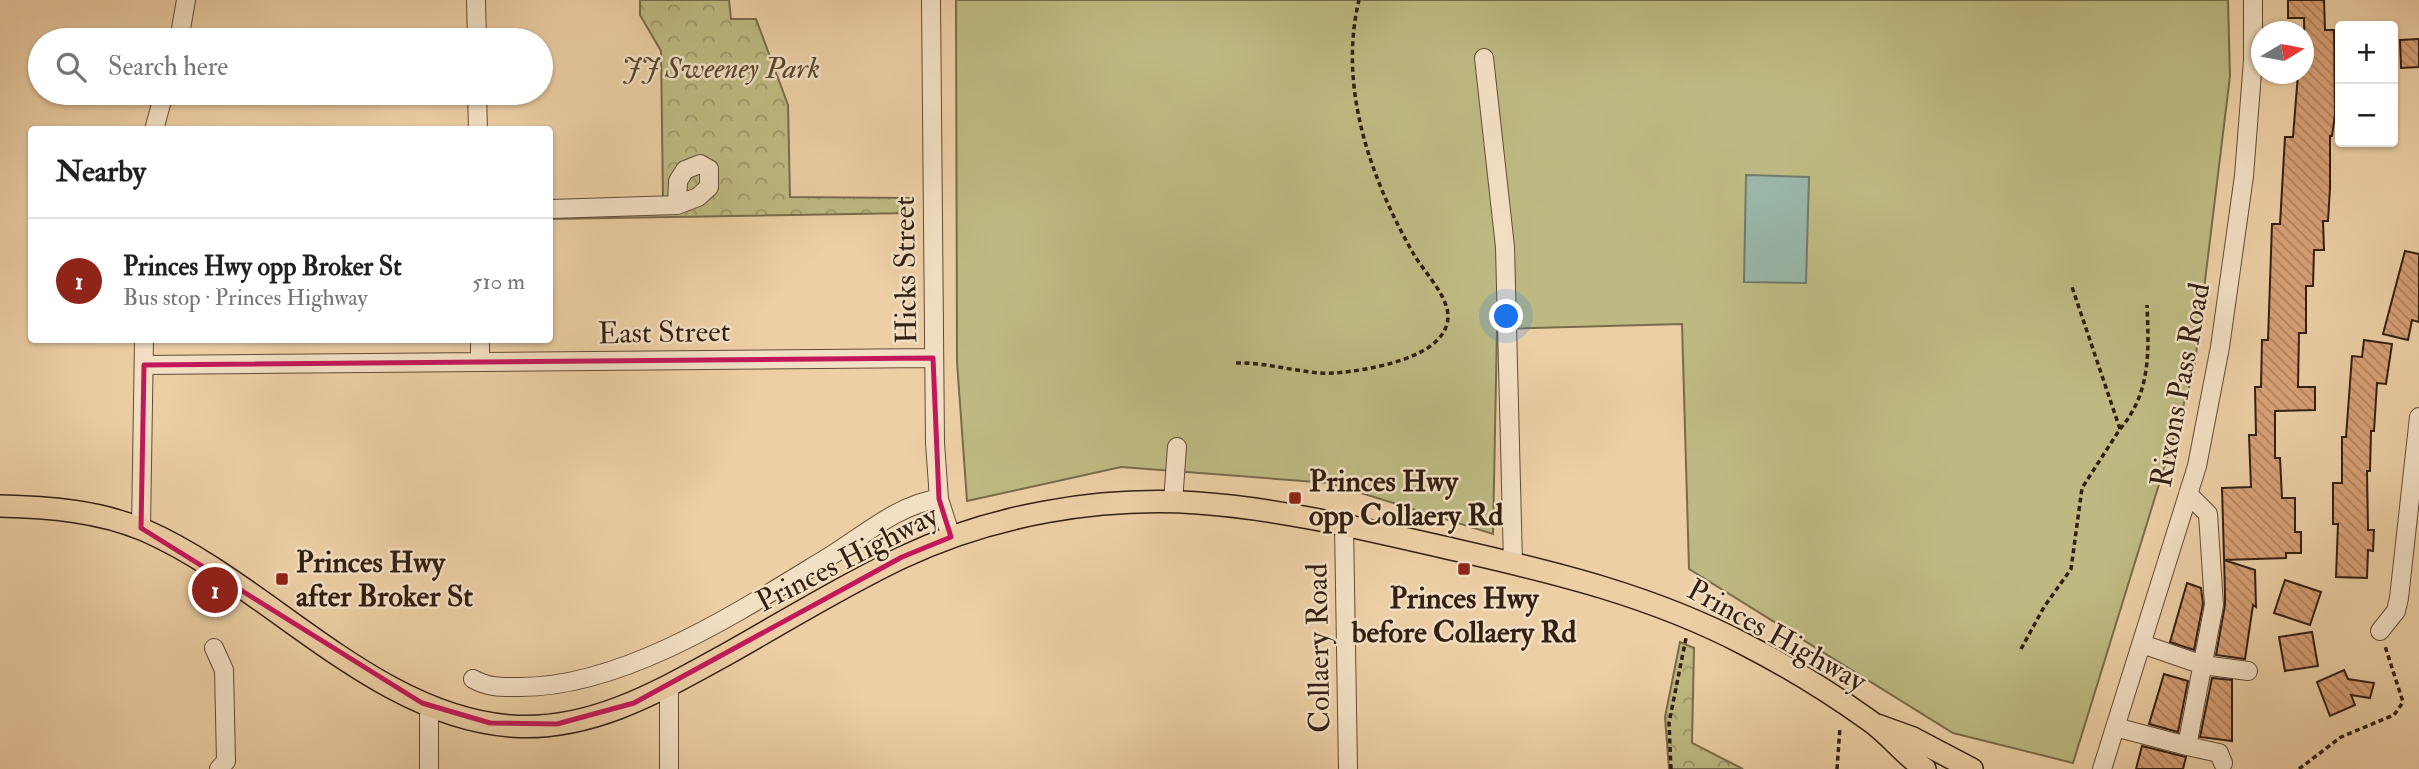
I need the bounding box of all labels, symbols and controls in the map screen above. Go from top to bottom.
north arrow [2251,21,2314,84]
map controls [2335,21,2398,147]
button: + [2335,21,2398,84]
search box [28,28,553,105]
icon: search [52,48,90,86]
park label: JJ Sweeney Park [622,50,820,87]
text: Search here [108,51,228,83]
button: − [2335,84,2398,147]
text: Nearby [56,153,146,190]
street label: Hicks Street [886,196,925,344]
text: Princes Hwy opp Broker St [123,251,402,283]
text: 1 [75,267,83,296]
text: 510 m [472,267,525,296]
street label: Rixons Pass Road [2143,279,2219,491]
text: Bus stop · Princes Highway [123,283,368,312]
your location [1489,299,1523,333]
street label: East Street [597,313,731,352]
place label: Princes Hwy opp Collaery Rd [1309,463,1504,534]
marker: Princes Hwy opp Collaery Rd [1287,490,1303,506]
street label: Princes Highway [750,496,945,620]
place label: Princes Hwy after Broker St [296,544,473,615]
marker: Princes Hwy before Collaery Rd [1456,561,1472,577]
street label: Collaery Road [1299,562,1338,733]
pin: 1 [192,564,238,616]
marker: Princes Hwy after Broker St [274,571,290,587]
street label: Princes Highway [1681,571,1874,700]
place label: Princes Hwy before Collaery Rd [1351,580,1576,651]

